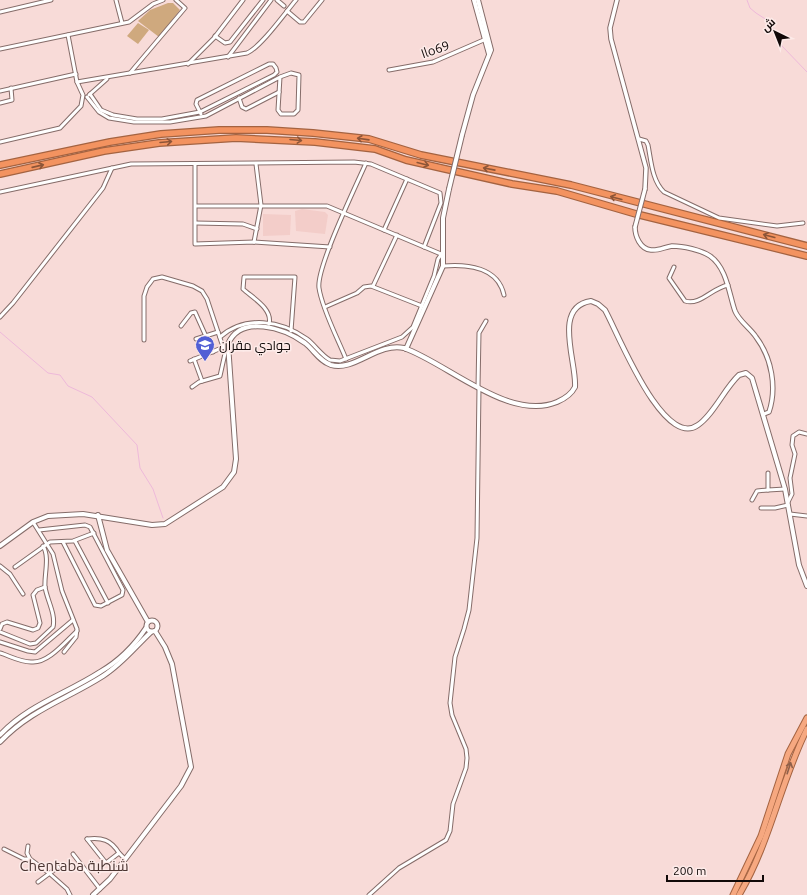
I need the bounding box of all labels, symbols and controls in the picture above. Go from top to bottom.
north arrow [755,12,795,52]
text: ش [759,15,778,35]
street label: Ilo69 [419,38,451,60]
one-way arrow [357,135,370,143]
one-way arrow [289,136,302,143]
one-way arrow [159,139,172,146]
one-way arrow [31,161,44,169]
one-way arrow [416,161,429,168]
one-way arrow [483,165,496,173]
one-way arrow [610,194,623,201]
one-way arrow [763,232,776,239]
school or university icon: جوادي مقران [194,334,216,362]
place label: جوادي مقران [219,338,291,356]
one-way arrow [786,762,794,774]
district label: Chentaba شنطبة [19,857,129,874]
scale bar [667,857,763,883]
text: 200 m [673,864,706,877]

